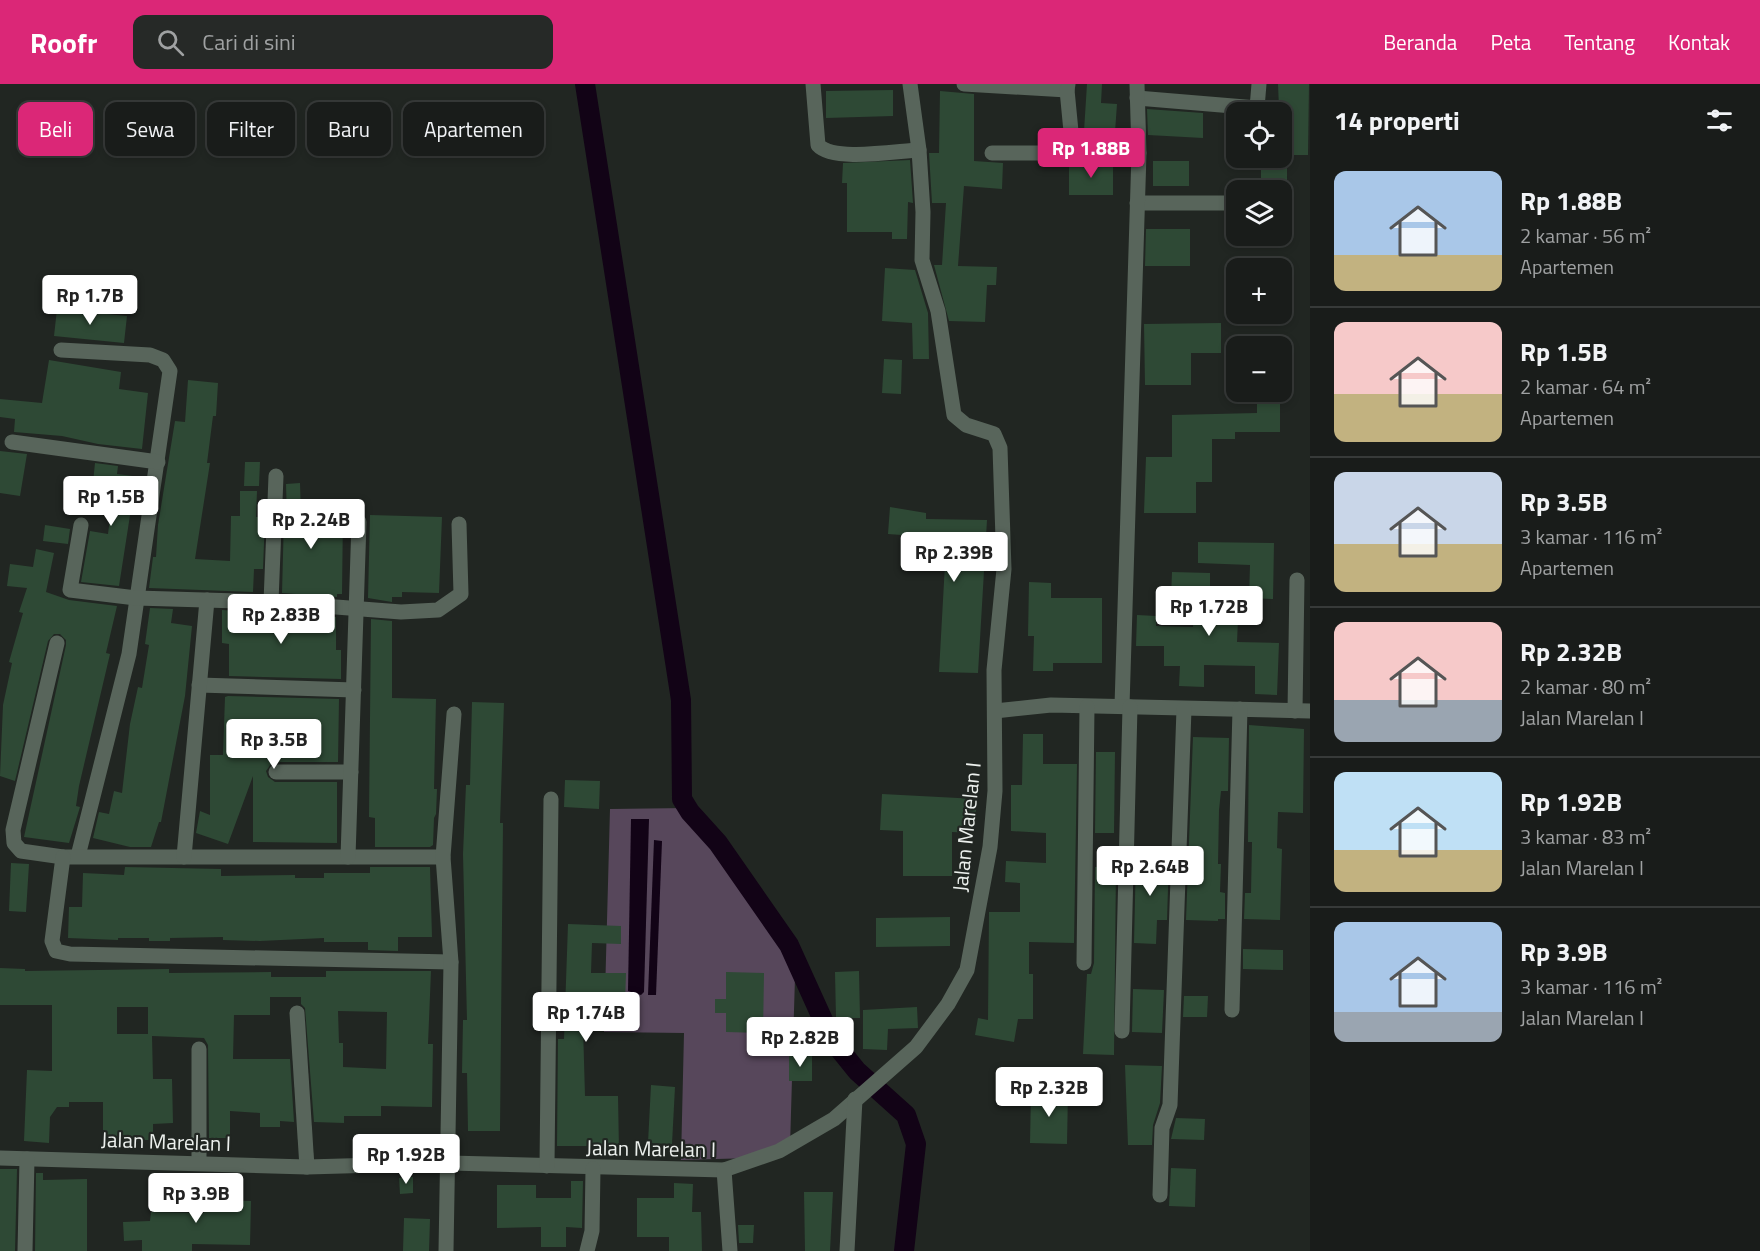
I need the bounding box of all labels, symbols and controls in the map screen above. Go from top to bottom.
search box [133,15,553,69]
text: Roofr [30,21,97,64]
text: Cari di sini [202,25,296,59]
icon: search [154,26,187,59]
text: Beranda [1383,26,1457,58]
text: Peta [1490,26,1531,58]
text: Tentang [1564,26,1635,58]
text: Kontak [1668,26,1730,58]
text: 14 properti [1334,101,1460,140]
chip: Beli [18,102,93,156]
chip: Sewa [105,102,195,156]
chip: Filter [207,102,295,156]
chip: Baru [307,102,391,156]
chip: Apartemen [403,102,544,156]
map controls [1226,102,1292,402]
button: locate [1226,102,1292,168]
icon: filters [1703,104,1736,137]
pin: Rp 1.88B [1029,128,1153,179]
text: Rp 1.88B [1052,132,1130,163]
button: layers [1226,180,1292,246]
text: Rp 1.88B [1520,181,1622,220]
icon: home [1382,195,1454,267]
text: 2 kamar · 56 m² [1520,220,1651,251]
text: Apartemen [1520,251,1614,282]
button: + [1226,258,1292,324]
pin: Rp 1.7B [35,275,145,326]
text: Rp 1.7B [56,279,124,310]
text: Rp 1.5B [1520,332,1608,371]
button: − [1226,336,1292,402]
icon: home [1382,346,1454,418]
text: 2 kamar · 64 m² [1520,371,1651,402]
text: Apartemen [1520,402,1614,433]
pin: Rp 1.5B [56,476,166,527]
text: Rp 1.5B [77,480,145,511]
text: Rp 3.5B [1520,482,1608,521]
icon: home [1382,496,1454,568]
pin: Rp 2.24B [249,499,373,550]
text: Rp 2.24B [272,503,350,534]
text: 3 kamar · 116 m² [1520,521,1662,552]
pin: Rp 2.39B [892,532,1016,583]
text: Rp 2.39B [915,536,993,567]
text: Apartemen [1520,552,1614,583]
pin: Rp 1.72B [1147,586,1271,637]
text: Rp 1.72B [1170,590,1248,621]
pin: Rp 2.83B [219,594,343,645]
text: Rp 2.83B [242,598,320,629]
text: Rp 2.32B [1520,632,1622,671]
icon: home [1382,646,1454,718]
text: 2 kamar · 80 m² [1520,671,1651,702]
text: Jalan Marelan I [1520,702,1644,733]
pin: Rp 3.5B [219,719,329,770]
text: Rp 3.5B [240,723,308,754]
street label: Jalan Marelan I [943,761,989,893]
text: Rp 1.92B [1520,782,1622,821]
icon: home [1382,796,1454,868]
text: 3 kamar · 83 m² [1520,821,1651,852]
pin: Rp 2.64B [1088,846,1212,897]
text: Rp 2.64B [1111,850,1189,881]
text: Jalan Marelan I [1520,852,1644,883]
text: Rp 3.9B [1520,932,1608,971]
icon: home [1382,946,1454,1018]
text: 3 kamar · 116 m² [1520,971,1662,1002]
pin: Rp 1.74B [524,992,648,1043]
text: Rp 1.74B [547,996,625,1027]
text: Jalan Marelan I [1520,1002,1644,1033]
pin: Rp 2.82B [738,1017,862,1068]
text: Rp 2.82B [761,1021,839,1052]
pin: Rp 2.32B [987,1067,1111,1118]
text: Rp 2.32B [1010,1071,1088,1102]
street label: Jalan Marelan I [100,1123,232,1159]
street label: Jalan Marelan I [586,1131,716,1165]
pin: Rp 1.92B [344,1134,468,1185]
text: Rp 1.92B [367,1138,445,1169]
pin: Rp 3.9B [141,1173,251,1224]
text: Rp 3.9B [162,1177,230,1208]

